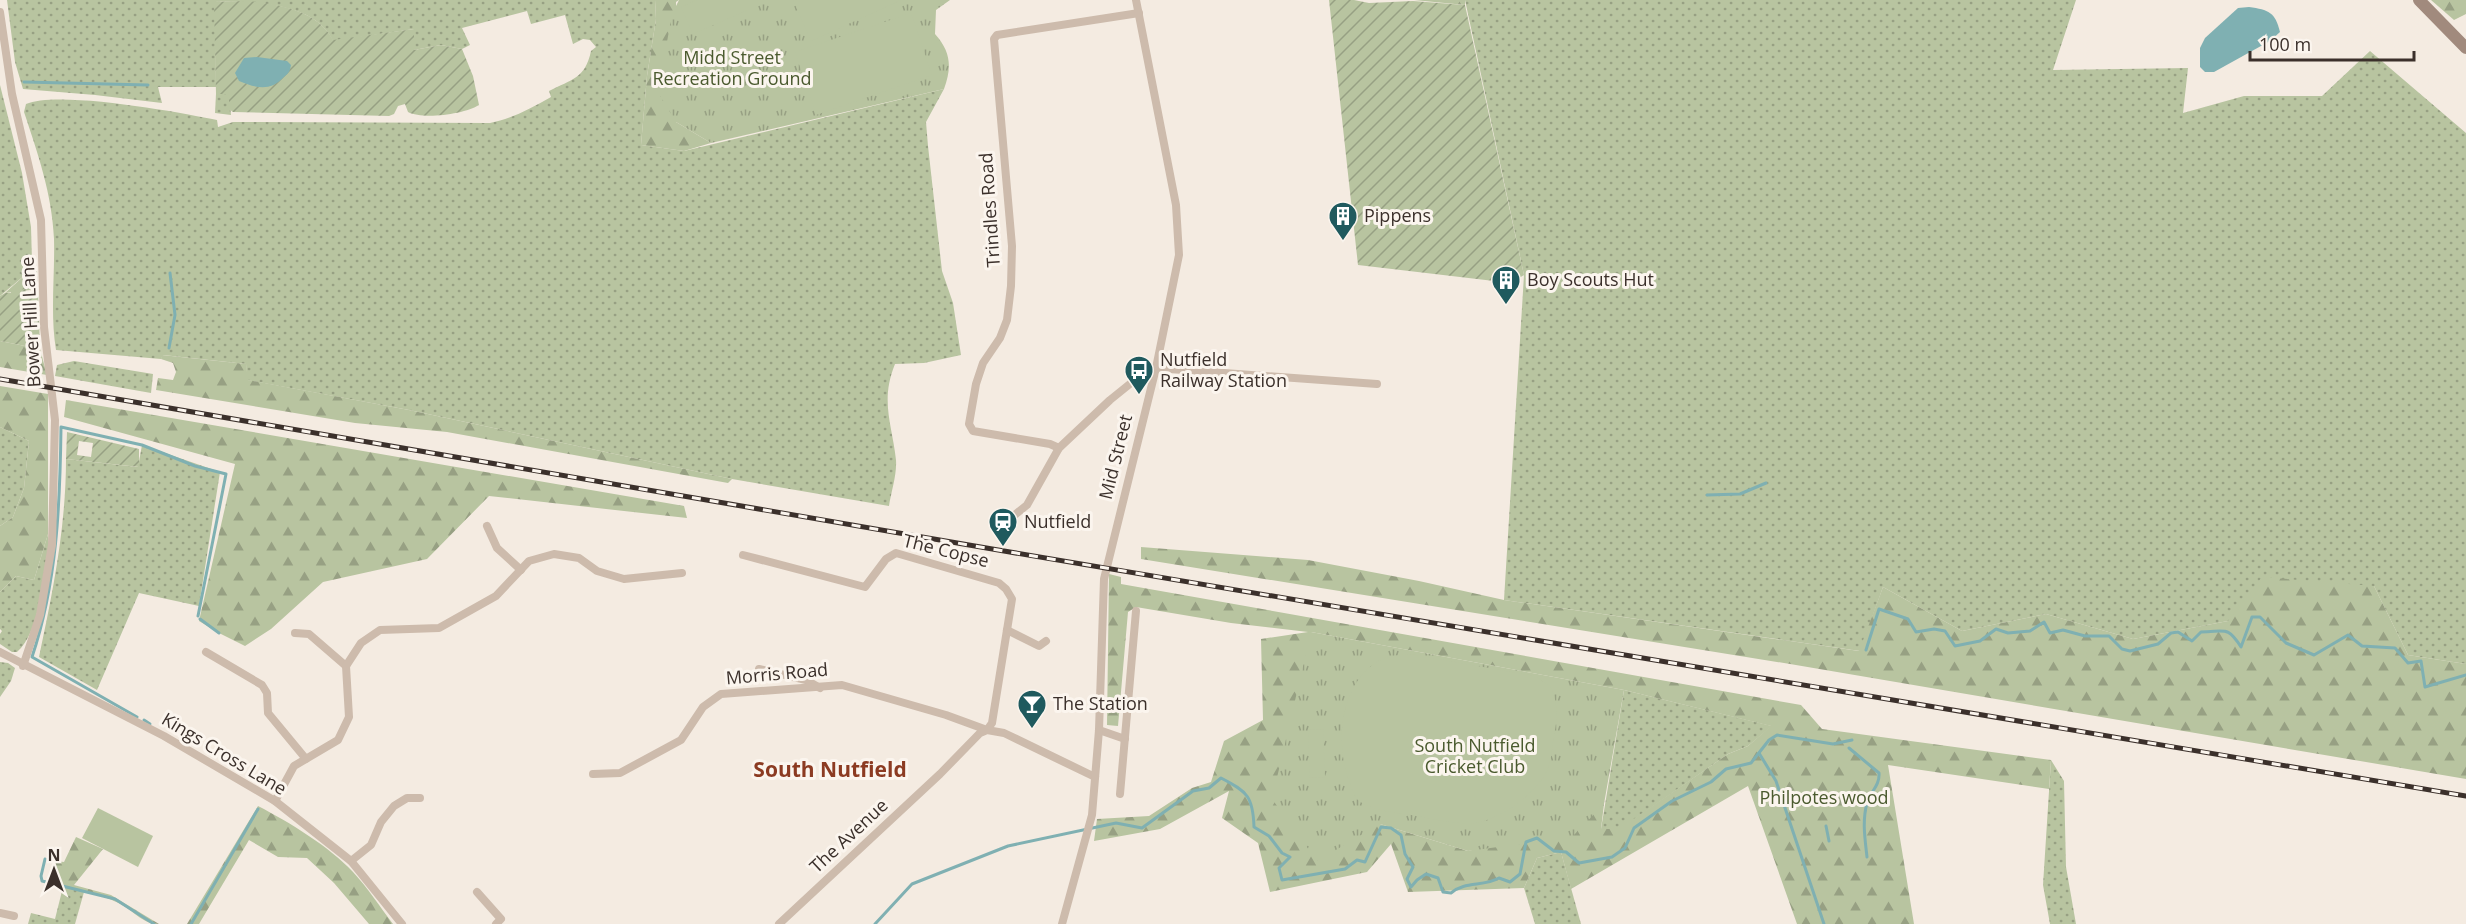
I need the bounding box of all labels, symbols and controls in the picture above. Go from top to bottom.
scale bar [2250,24,2414,62]
text: 100 m [2259,32,2311,56]
park label: Midd Street Recreation Ground [652,45,812,90]
street label: Trindles Road [973,152,1005,268]
building icon: Pippens [1327,200,1359,242]
place label: Pippens [1364,203,1431,227]
street label: Bower Hill Lane [15,256,45,388]
building icon: Boy Scouts Hut [1490,264,1522,306]
place label: Boy Scouts Hut [1527,267,1654,291]
place label: Nutfield Railway Station [1160,347,1287,392]
bus stop icon: Nutfield Railway Station [1123,354,1155,396]
street label: Mid Street [1093,412,1137,502]
station icon: Nutfield [987,506,1019,548]
place label: Nutfield [1024,509,1091,533]
street label: The Copse [901,528,992,572]
street label: Morris Road [725,657,829,689]
bar icon: The Station [1016,688,1048,730]
place label: The Station [1053,691,1148,715]
street label: Kings Cross Lane [158,706,291,800]
park label: South Nutfield Cricket Club [1414,733,1536,778]
district label: South Nutfield [753,755,907,783]
park label: Philpotes wood [1759,785,1889,809]
street label: The Avenue [804,793,892,878]
north arrow [24,840,84,900]
text: N [47,844,61,866]

